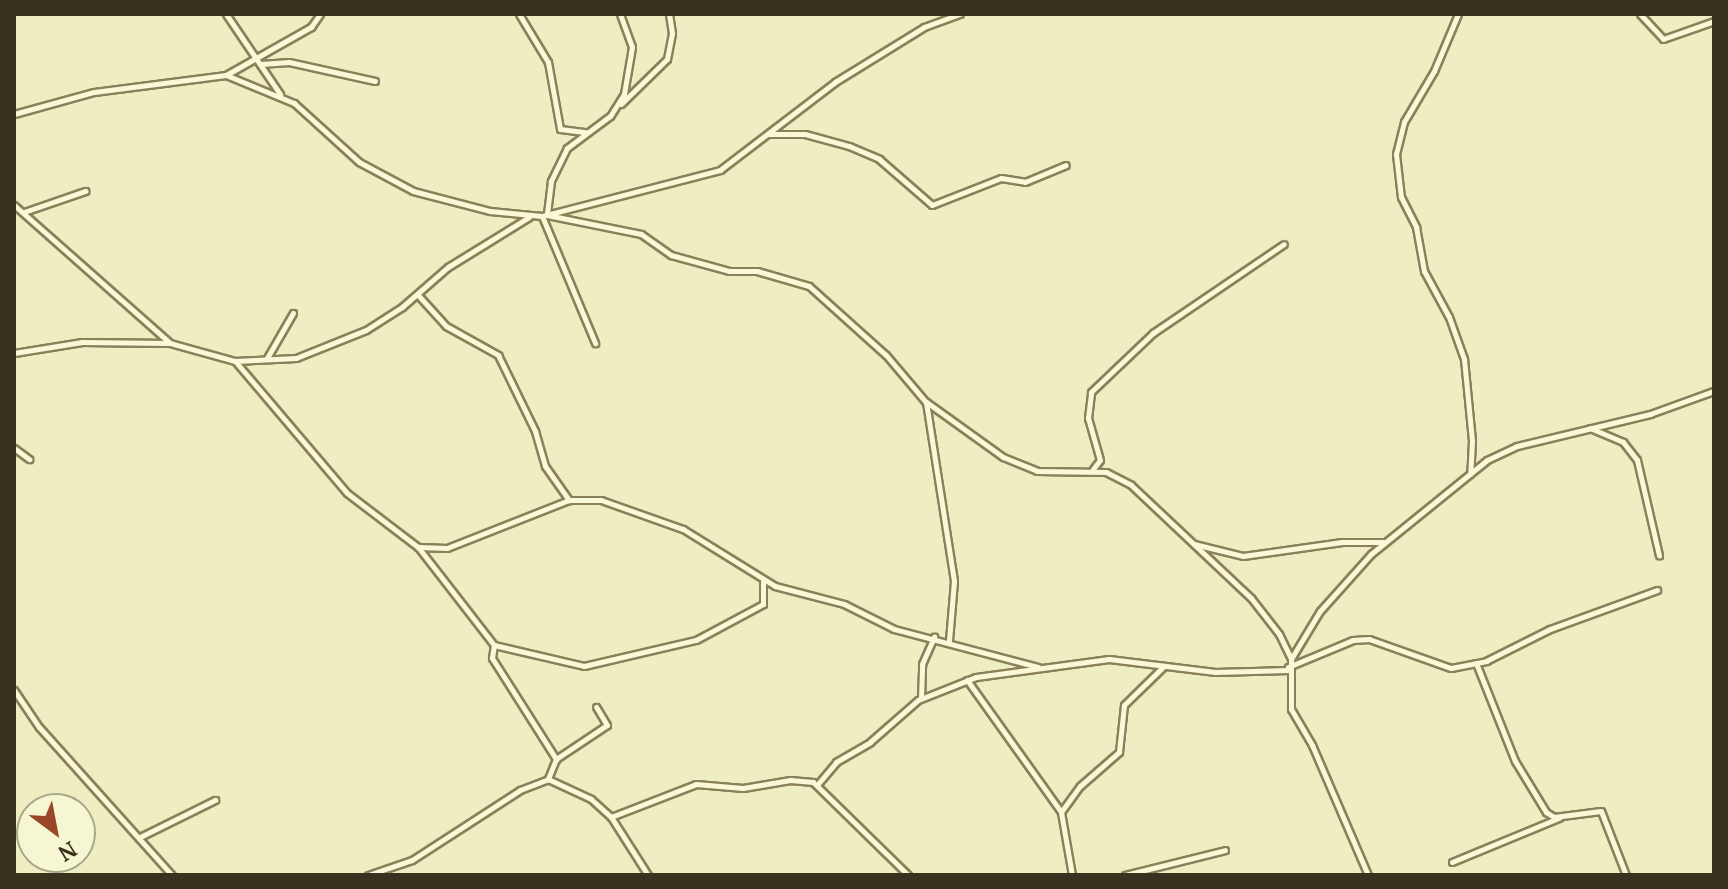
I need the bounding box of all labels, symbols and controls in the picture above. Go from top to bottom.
north arrow [16,793,96,873]
text: N [53,835,83,869]

